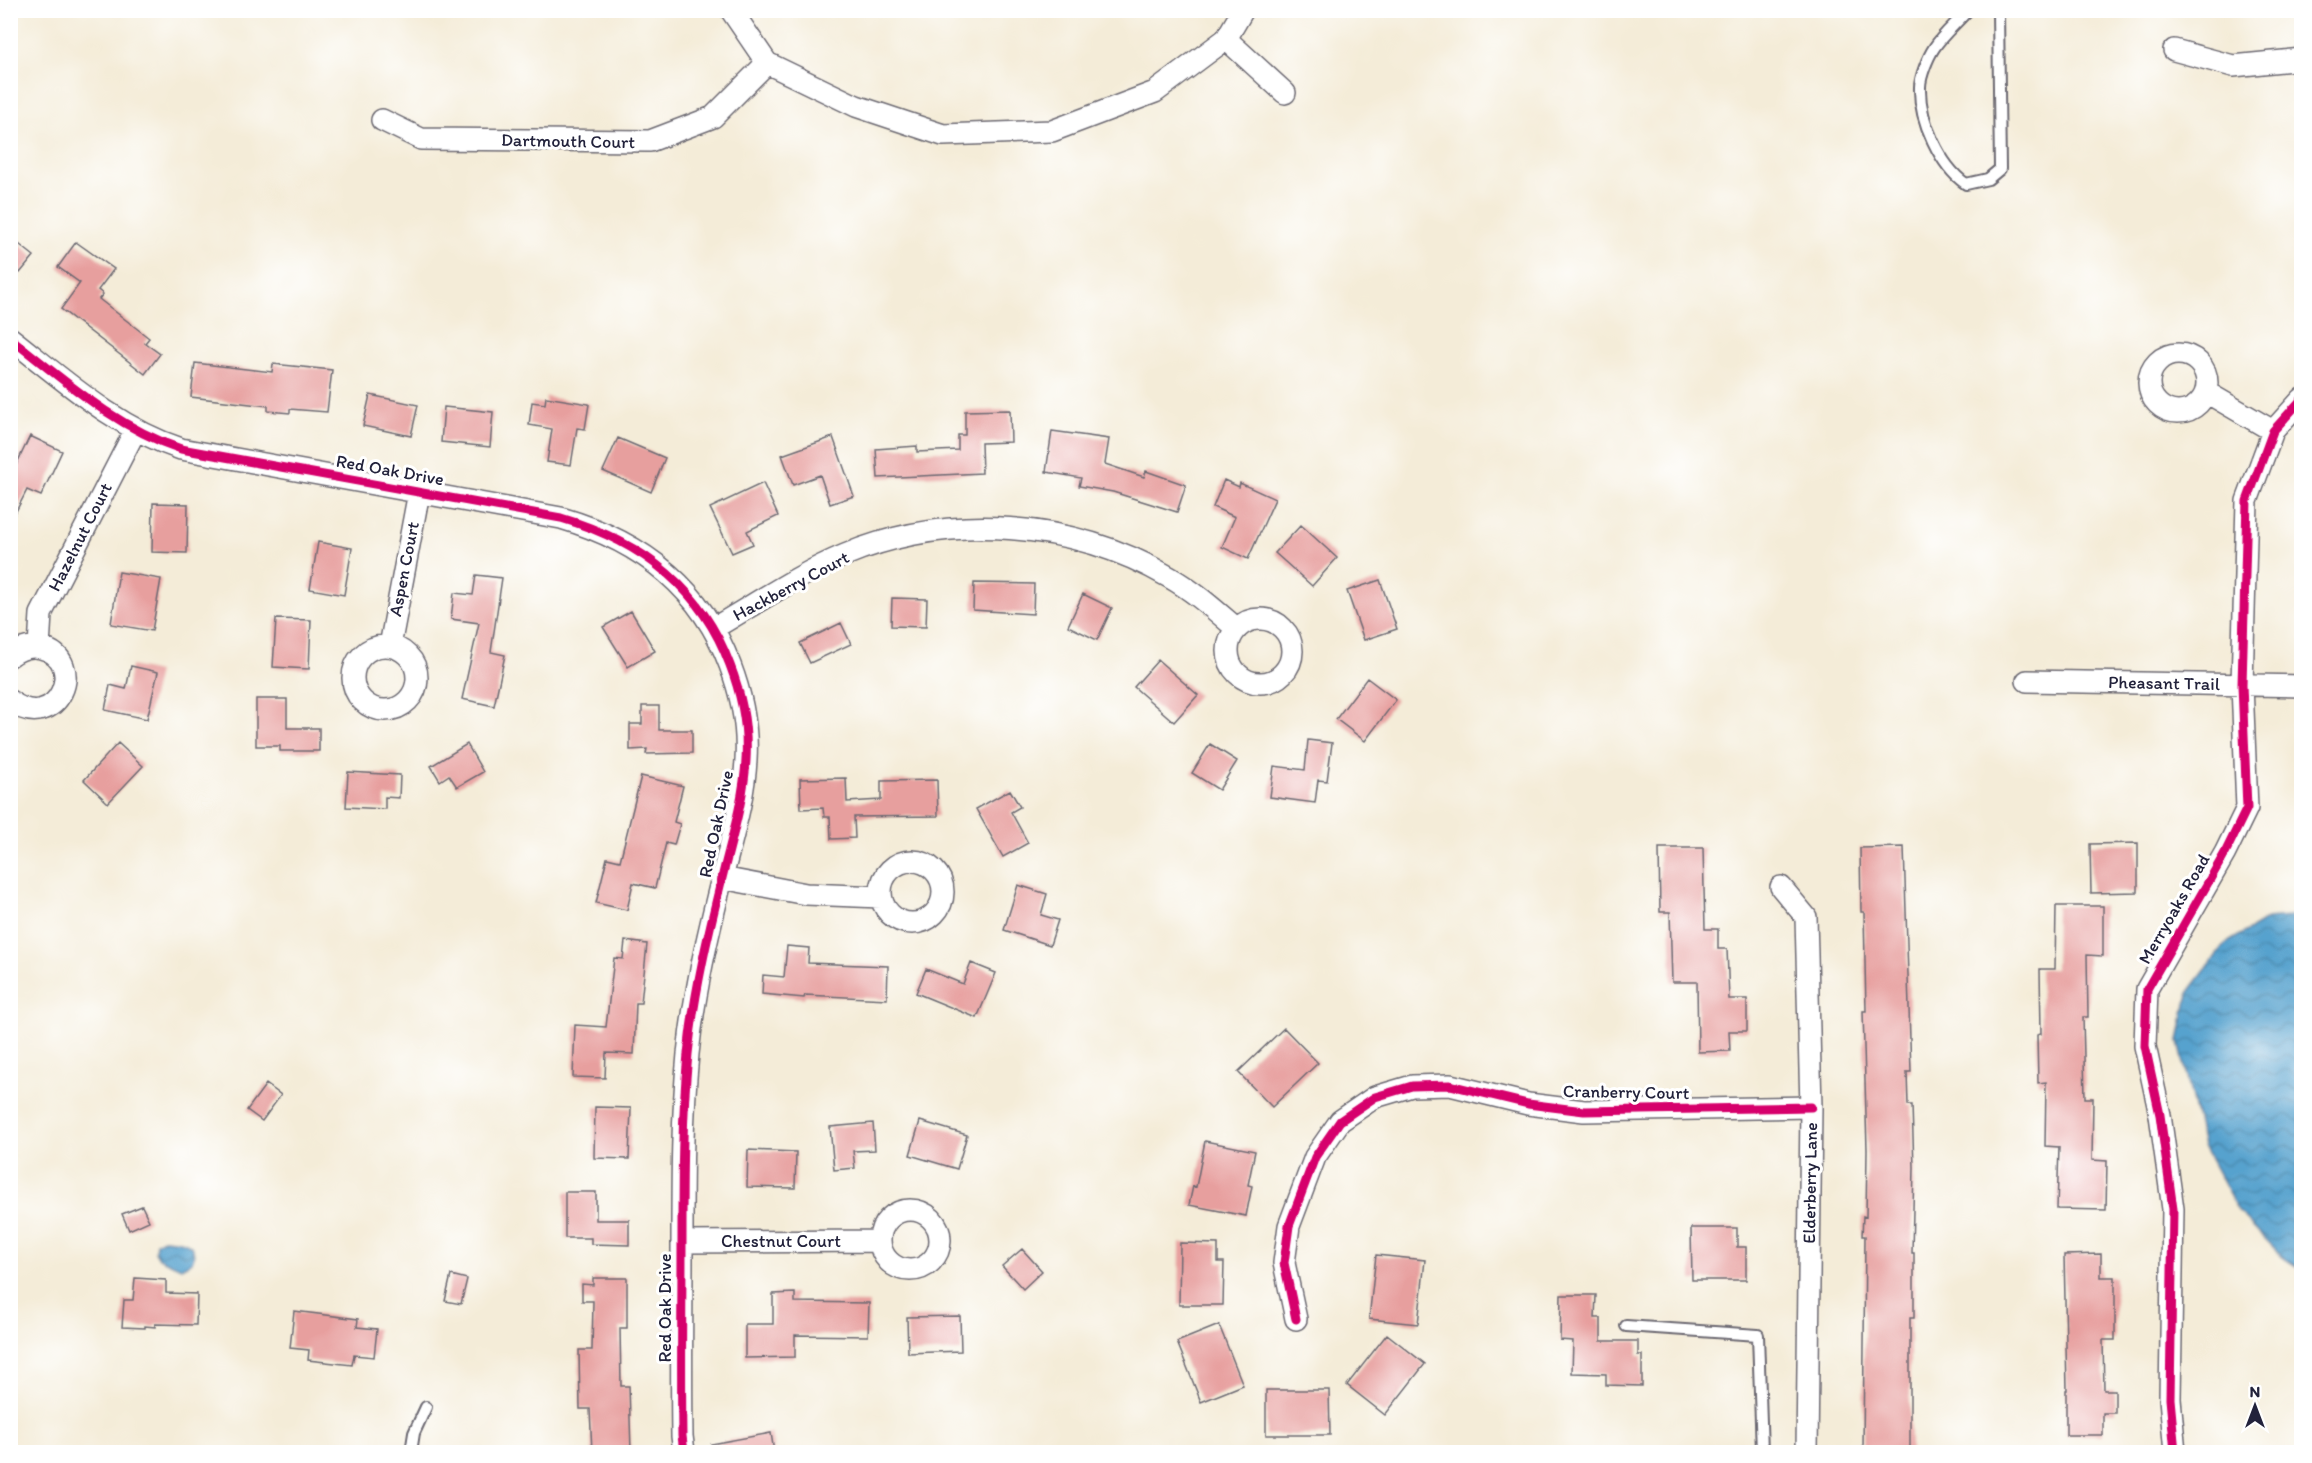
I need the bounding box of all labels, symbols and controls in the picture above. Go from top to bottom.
street label: Dartmouth Court [501,129,635,153]
street label: Red Oak Drive [334,450,446,490]
street label: Hazelnut Court [43,479,117,595]
street label: Aspen Court [384,520,424,618]
street label: Hackberry Court [729,546,853,626]
street label: Pheasant Trail [2108,671,2220,695]
street label: Red Oak Drive [694,768,738,880]
street label: Merryoaks Road [2134,850,2215,968]
street label: Cranberry Court [1563,1080,1690,1104]
street label: Elderberry Lane [1798,1122,1822,1244]
street label: Chestnut Court [721,1230,841,1252]
street label: Red Oak Drive [654,1253,676,1363]
north arrow [2225,1376,2285,1436]
text: N [2250,1382,2260,1401]

